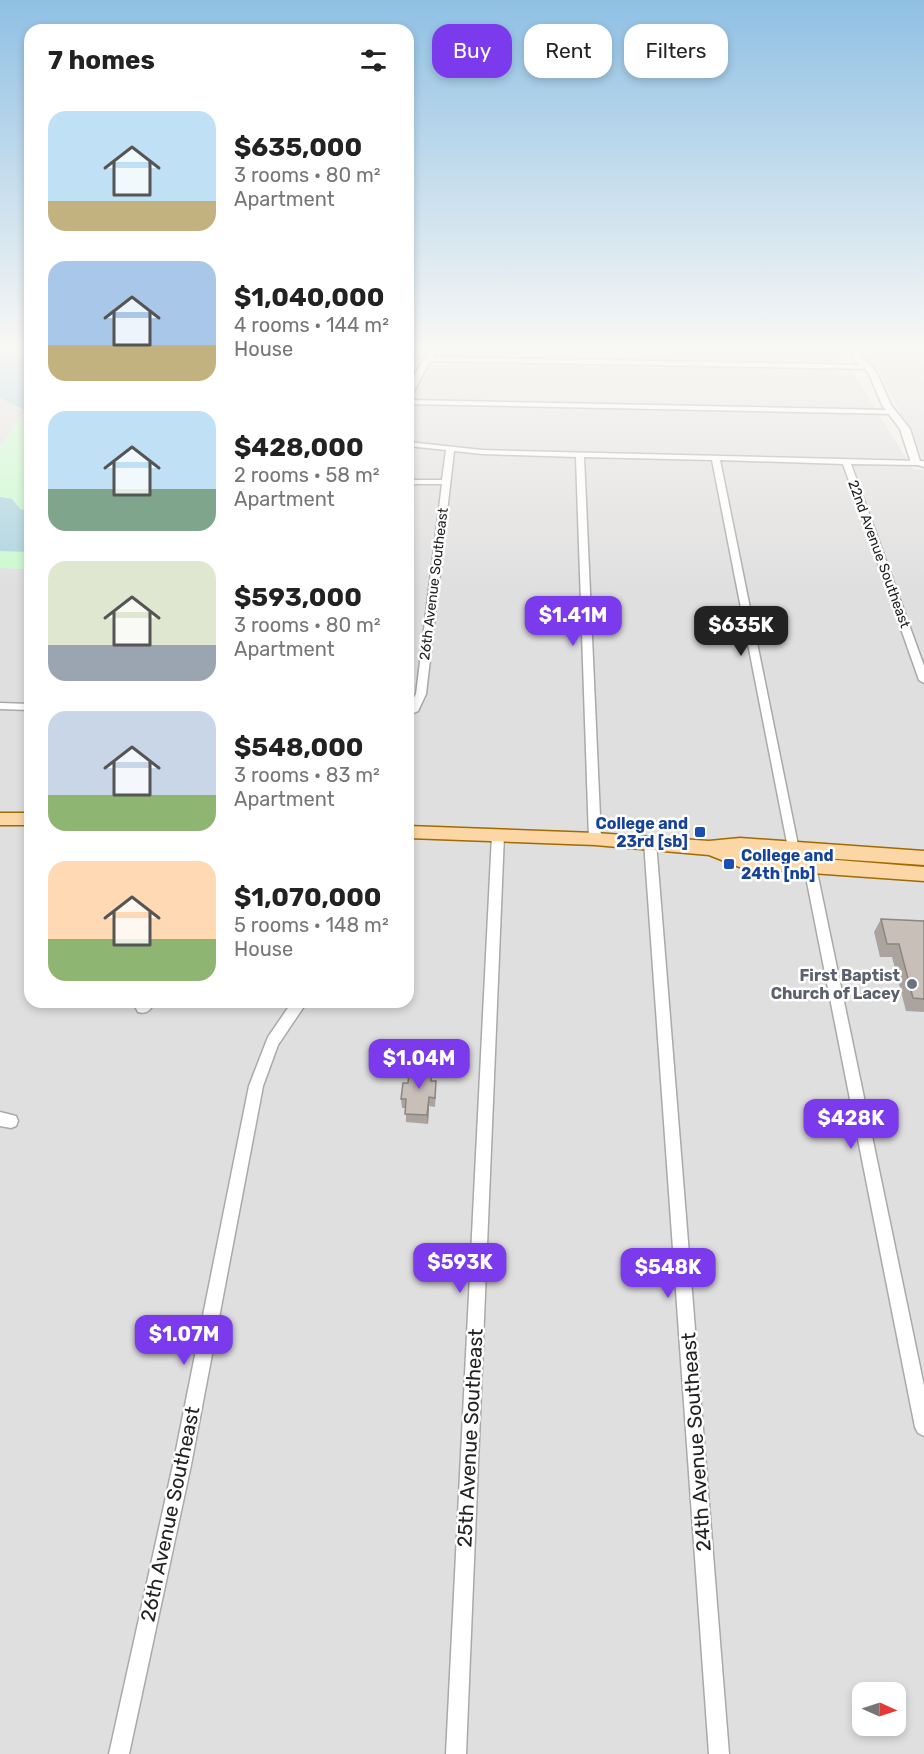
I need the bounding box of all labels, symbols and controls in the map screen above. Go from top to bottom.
chip: Buy [432,24,512,78]
chip: Rent [524,24,612,78]
chip: Filters [624,24,728,78]
icon: filters [357,44,390,77]
text: 7 homes [48,45,155,76]
text: $635,000 [234,132,362,163]
icon: home [96,135,168,207]
text: 3 rooms · 80 m² [234,163,381,187]
text: Apartment [234,187,335,211]
text: $1,040,000 [234,282,384,313]
icon: home [96,285,168,357]
text: 4 rooms · 144 m² [234,313,389,337]
text: House [234,337,293,361]
text: $428,000 [234,432,364,463]
icon: home [96,435,168,507]
text: 2 rooms · 58 m² [234,463,380,487]
street label: 22nd Avenue Southeast [844,478,914,631]
text: Apartment [234,487,335,511]
street label: 26th Avenue Southeast [416,506,452,661]
text: $593,000 [234,582,362,613]
icon: home [96,585,168,657]
pin: $1.41M [524,596,622,647]
text: $1.41M [539,603,607,627]
pin: $635K [699,606,783,657]
text: 3 rooms · 80 m² [234,613,381,637]
text: $635K [708,613,774,637]
text: Apartment [234,637,335,661]
text: $548,000 [234,732,364,763]
icon: home [96,735,168,807]
text: 3 rooms · 83 m² [234,763,380,787]
text: Apartment [234,787,335,811]
place label: College and 23rd [sb] [595,814,688,851]
marker: College and 23rd [sb] [693,825,707,839]
place label: College and 24th [nb] [741,846,834,883]
marker: College and 24th [nb] [722,857,736,871]
text: $1,070,000 [234,882,382,913]
icon: home [96,885,168,957]
text: 5 rooms · 148 m² [234,913,389,937]
text: House [234,937,293,961]
place label: First Baptist Church of Lacey [771,966,901,1003]
marker: First Baptist Church of Lacey [905,977,919,991]
pin: $1.04M [370,1039,468,1090]
text: $1.04M [383,1046,455,1070]
pin: $428K [809,1099,893,1150]
text: $428K [818,1106,884,1130]
pin: $593K [418,1243,502,1294]
pin: $548K [626,1248,710,1299]
text: $593K [427,1250,493,1274]
text: $548K [635,1255,701,1279]
pin: $1.07M [135,1315,233,1366]
text: $1.07M [149,1322,219,1346]
street label: 25th Avenue Southeast [452,1328,488,1548]
street label: 24th Avenue Southeast [676,1332,716,1552]
street label: 26th Avenue Southeast [135,1404,205,1624]
north arrow [852,1682,906,1736]
map controls [852,1682,906,1736]

